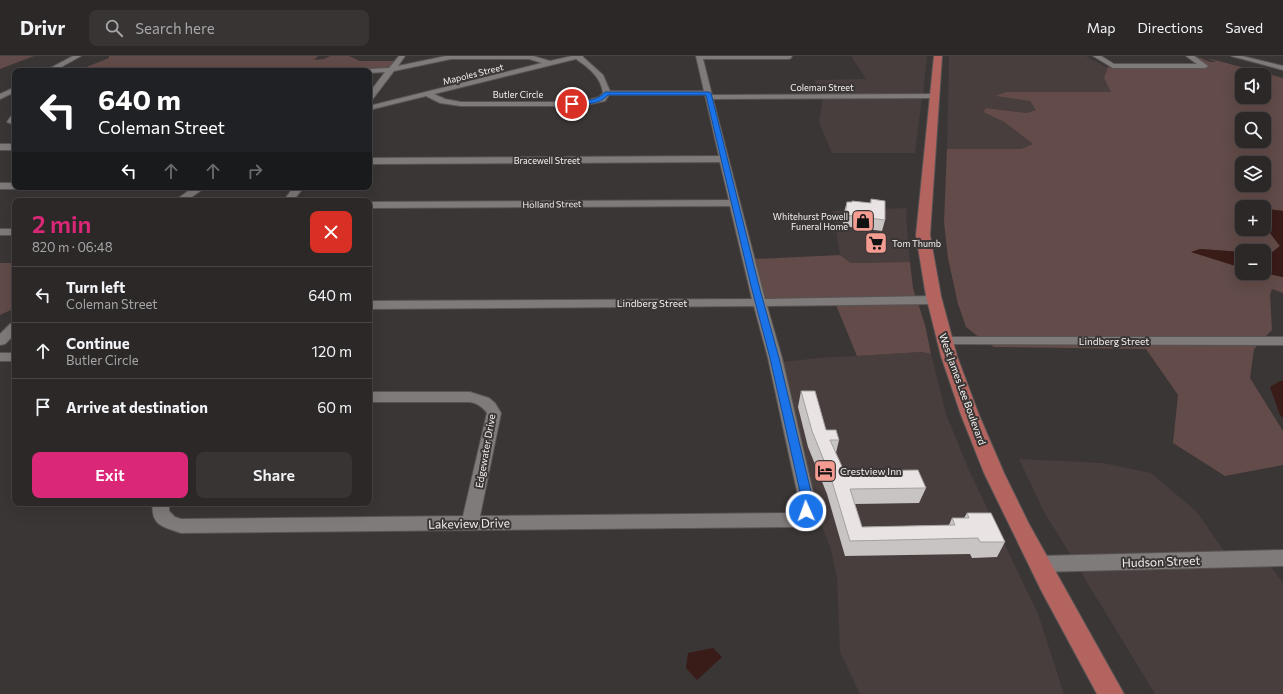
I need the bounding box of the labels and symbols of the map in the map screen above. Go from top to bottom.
street label: Mapoles Street [441,61,505,87]
street label: Coleman Street [790,82,854,93]
pin [555,87,589,121]
street label: Butler Circle [493,89,543,100]
street label: Bracewell Street [514,155,581,166]
street label: Holland Street [522,198,582,210]
shop icon: Whitehurst Powell Funeral Home [850,208,876,234]
place label: Whitehurst Powell Funeral Home [773,211,848,232]
supermarket icon: Tom Thumb [863,230,889,256]
place label: Tom Thumb [892,238,941,249]
street label: Lindberg Street [617,297,687,309]
street label: West James Lee Boulevard [937,332,989,447]
street label: Lindberg Street [1079,335,1149,347]
street label: Edgewater Drive [473,413,497,489]
hotel icon: Crestview Inn [812,458,838,484]
place label: Crestview Inn [840,465,902,477]
position arrow [785,490,827,532]
street label: Lakeview Drive [428,515,510,531]
street label: Hudson Street [1122,553,1200,569]

